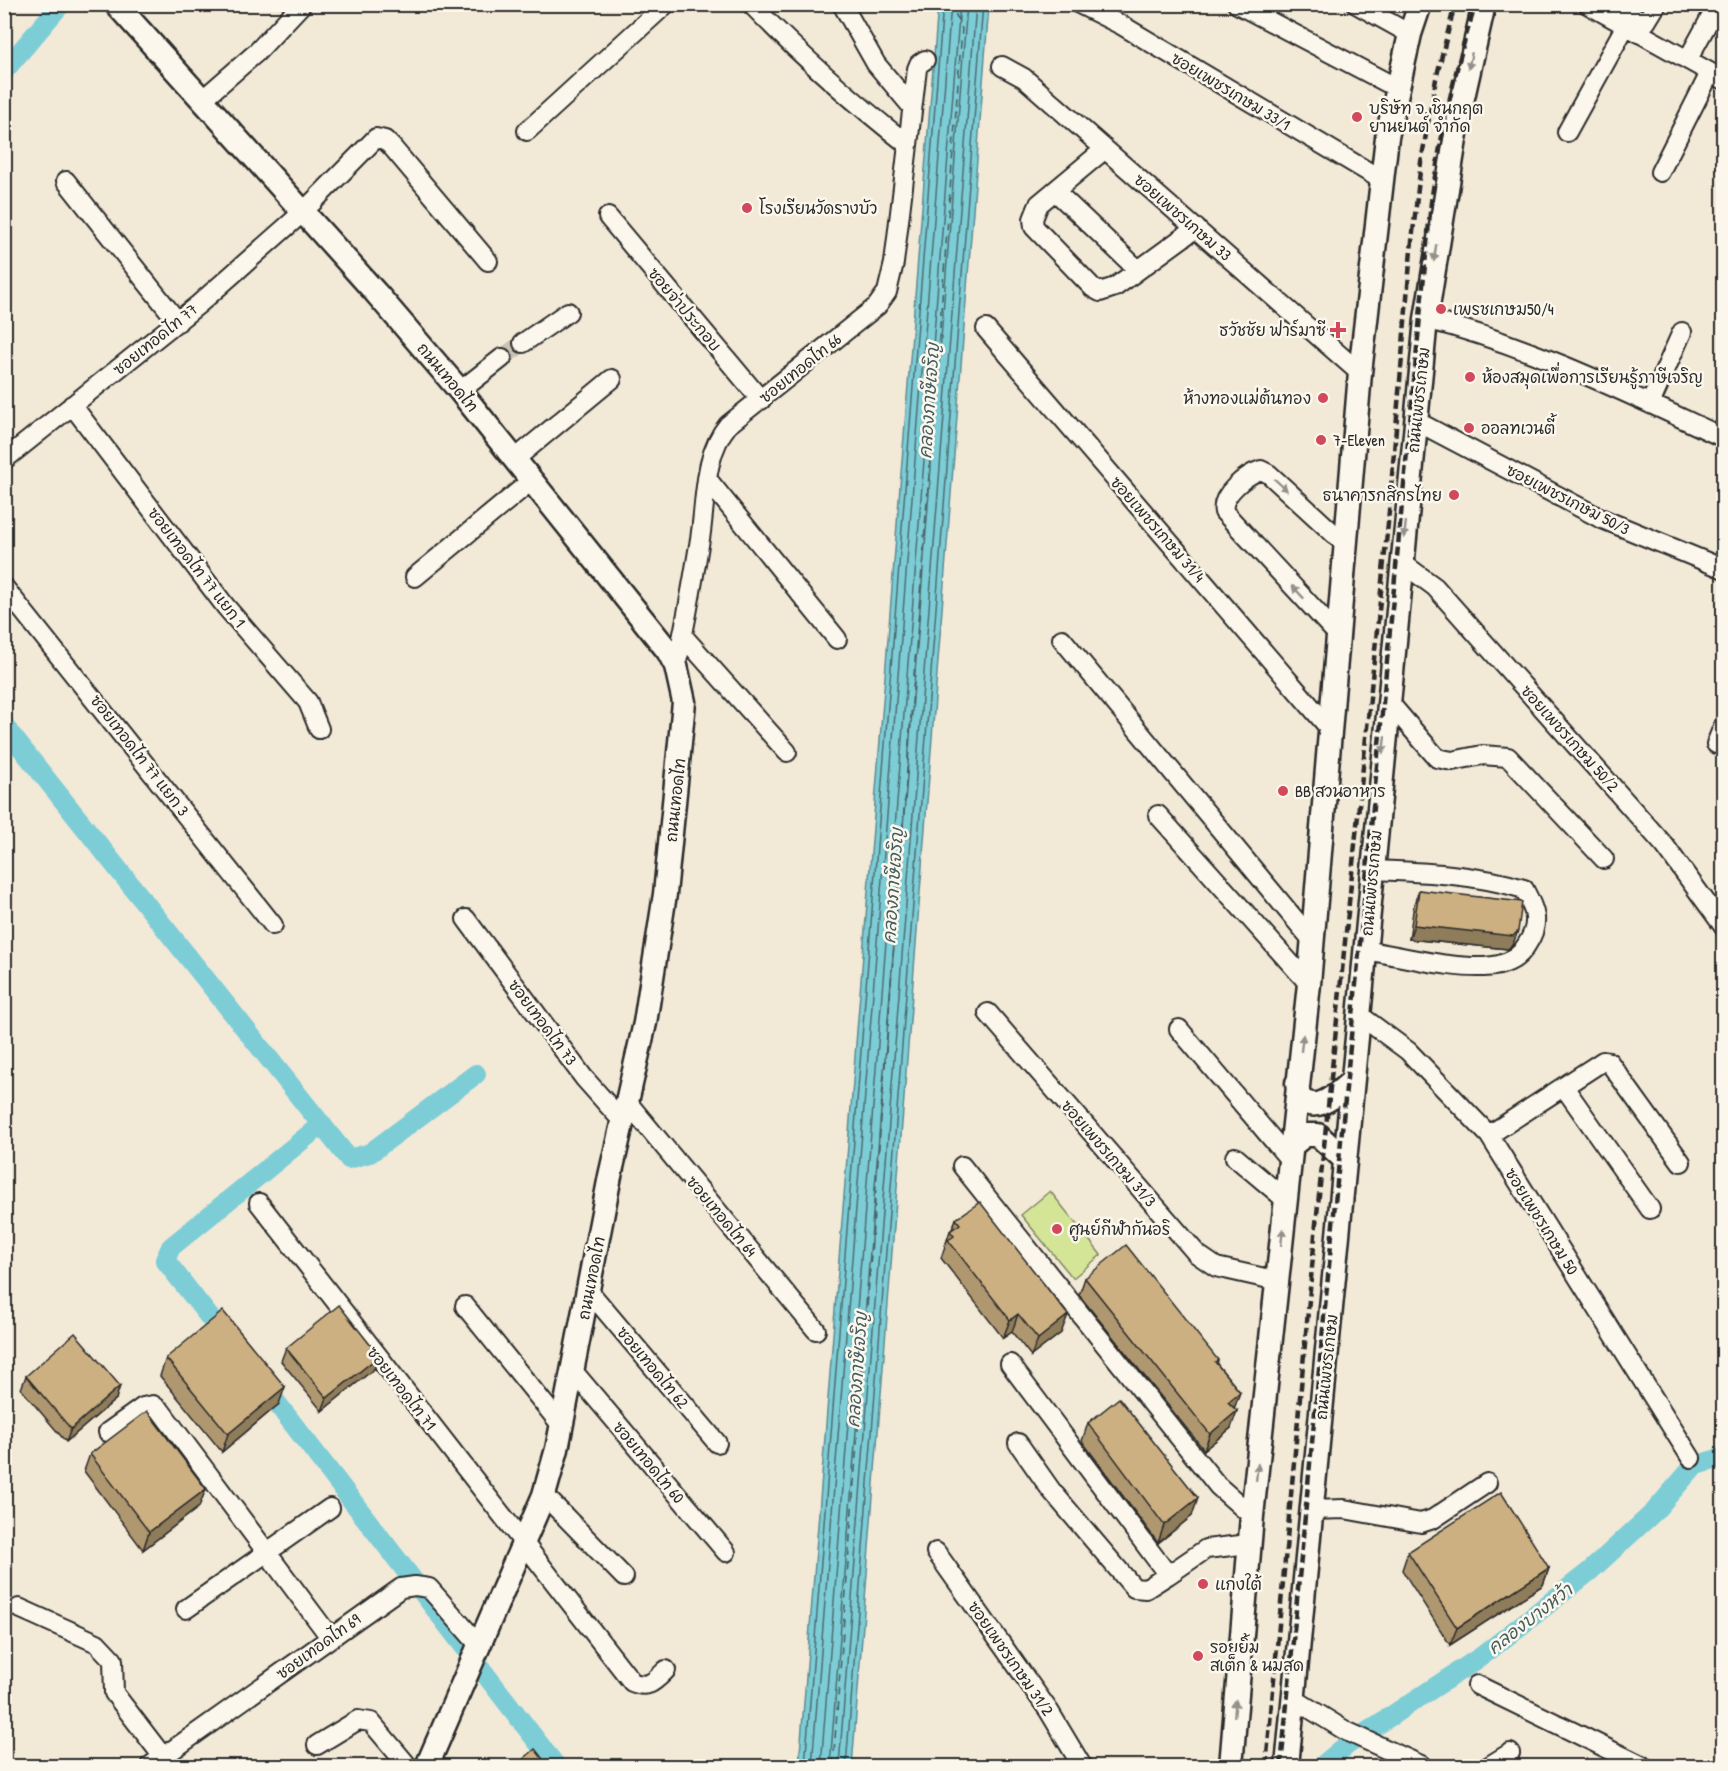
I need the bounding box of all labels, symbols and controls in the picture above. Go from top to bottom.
street label: ซอยเพชรเกษม 33/1 [1167,47,1295,135]
one-way arrow [1465,52,1474,71]
place label: บริษัท จ. ชินกฤต ยานยนต์ จำกัด [1369,97,1483,137]
marker: บริษัท จ. ชินกฤต ยานยนต์ จำกัด [1350,110,1364,124]
street label: ซอยเพชรเกษม 33 [1130,168,1236,266]
place label: โรงเรียนวัดรางบัว [759,197,878,219]
marker: โรงเรียนวัดรางบัว [740,201,754,215]
one-way arrow [1431,244,1440,263]
street label: ซอยจ่าประกอบ [643,262,727,356]
street label: ซอยเทอดไท 77 [108,298,202,380]
place label: เพรชเกษม50/4 [1453,298,1554,320]
marker: เพรชเกษม50/4 [1434,302,1448,316]
place label: ธวัชชัย ฟาร์มาซี [1219,319,1326,341]
marker: ธวัชชัย ฟาร์มาซี [1331,323,1345,337]
street label: ซอยเทอดไท 66 [754,328,846,408]
street label: ถนนเทอดไท [412,338,484,416]
water label: คลองภาษีเจริญ [912,341,945,460]
street label: ถนนเพชรเกษม [1401,346,1435,454]
place label: ห้องสมุดเพื่อการเรียนรู้ภาษีเจริญ [1482,362,1703,390]
marker: ห้องสมุดเพื่อการเรียนรู้ภาษีเจริญ [1463,370,1477,384]
place label: ห้างทองแม่ต้นทอง [1183,387,1311,409]
marker: ห้างทองแม่ต้นทอง [1316,391,1330,405]
place label: ออลทเวนตี้ [1481,413,1558,439]
marker: ออลทเวนตี้ [1462,421,1476,435]
place label: 7-Eleven [1333,429,1385,451]
marker: 7-Eleven [1314,433,1328,447]
street label: ซอยเพชรเกษม 50/3 [1502,458,1634,540]
street label: ซอยเพชรเกษม 31/4 [1106,471,1210,587]
one-way arrow [1273,477,1287,491]
place label: ธนาคารกสิกรไทย [1323,484,1442,506]
marker: ธนาคารกสิกรไทย [1447,488,1461,502]
street label: ซอยเทอดไท 77 แยก 1 [143,502,251,632]
one-way arrow [1400,521,1410,540]
one-way arrow [1291,585,1305,600]
street label: ซอยเพชรเกษม 50/2 [1516,680,1624,796]
street label: ซอยเทอดไท 77 แยก 3 [86,690,194,820]
one-way arrow [1379,736,1389,755]
street label: ถนนเทอดไท [660,757,690,843]
place label: BB สวนอาหาร [1295,780,1386,802]
marker: BB สวนอาหาร [1276,784,1290,798]
water label: คลองภาษีเจริญ [876,826,909,945]
street label: ถนนเพชรเกษม [1355,829,1387,937]
street label: ซอยเทอดไท 73 [503,975,583,1069]
one-way arrow [1297,1033,1307,1052]
street label: ซอยเพชรเกษม 31/3 [1056,1095,1162,1211]
street label: ซอยเพชรเกษม 50 [1500,1163,1584,1279]
street label: ซอยเทอดไท 64 [682,1171,762,1261]
place label: ศูนย์กีฬากันอริ [1069,1218,1170,1242]
marker: ศูนย์กีฬากันอริ [1050,1222,1064,1236]
one-way arrow [1277,1227,1287,1246]
street label: ถนนเทอดไท [572,1234,610,1322]
water label: คลองภาษีเจริญ [840,1310,873,1429]
street label: ถนนเพชรเกษม [1309,1313,1343,1421]
street label: ซอยเทอดไท 62 [612,1321,694,1413]
street label: ซอยเทอดไท 71 [362,1342,442,1435]
street label: ซอยเทอดไท 60 [608,1416,690,1508]
one-way arrow [1252,1463,1261,1482]
place label: แกงใต้ [1215,1573,1262,1595]
marker: แกงใต้ [1196,1577,1210,1591]
water label: คลองบางหว้า [1482,1577,1578,1660]
street label: ซอยเพชรเกษม 31/2 [963,1596,1059,1720]
street label: ซอยเทอดไท 69 [271,1608,365,1684]
place label: รอยยิ้ม สเต็ก & นมสด [1210,1633,1304,1676]
marker: รอยยิ้ม สเต็ก & นมสด [1191,1649,1205,1663]
one-way arrow [1231,1699,1240,1718]

